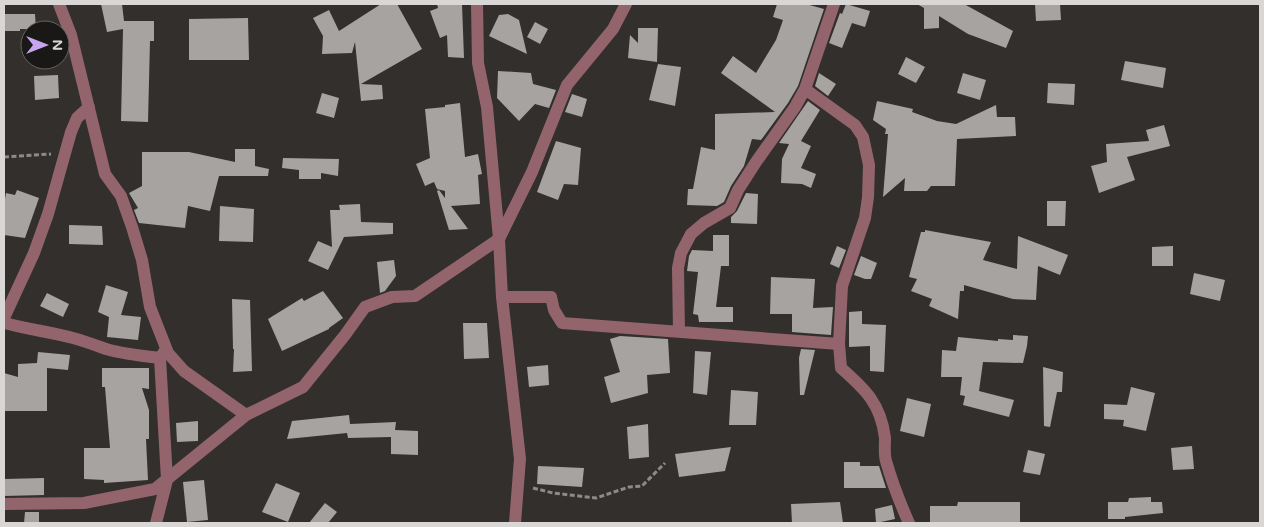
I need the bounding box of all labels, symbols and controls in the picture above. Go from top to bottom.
north arrow [20,20,70,70]
text: N [49,39,66,51]

